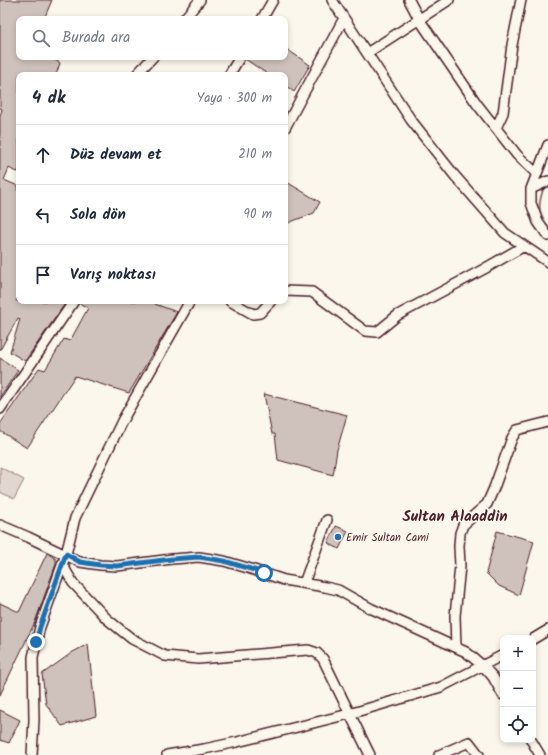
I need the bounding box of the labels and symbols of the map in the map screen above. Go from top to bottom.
district label: Sultan Alaaddin [402,505,508,529]
place label: Emir Sultan Cami [346,529,429,547]
marker: Emir Sultan Cami [333,532,343,542]
route start [255,564,273,582]
route end [27,633,45,651]

